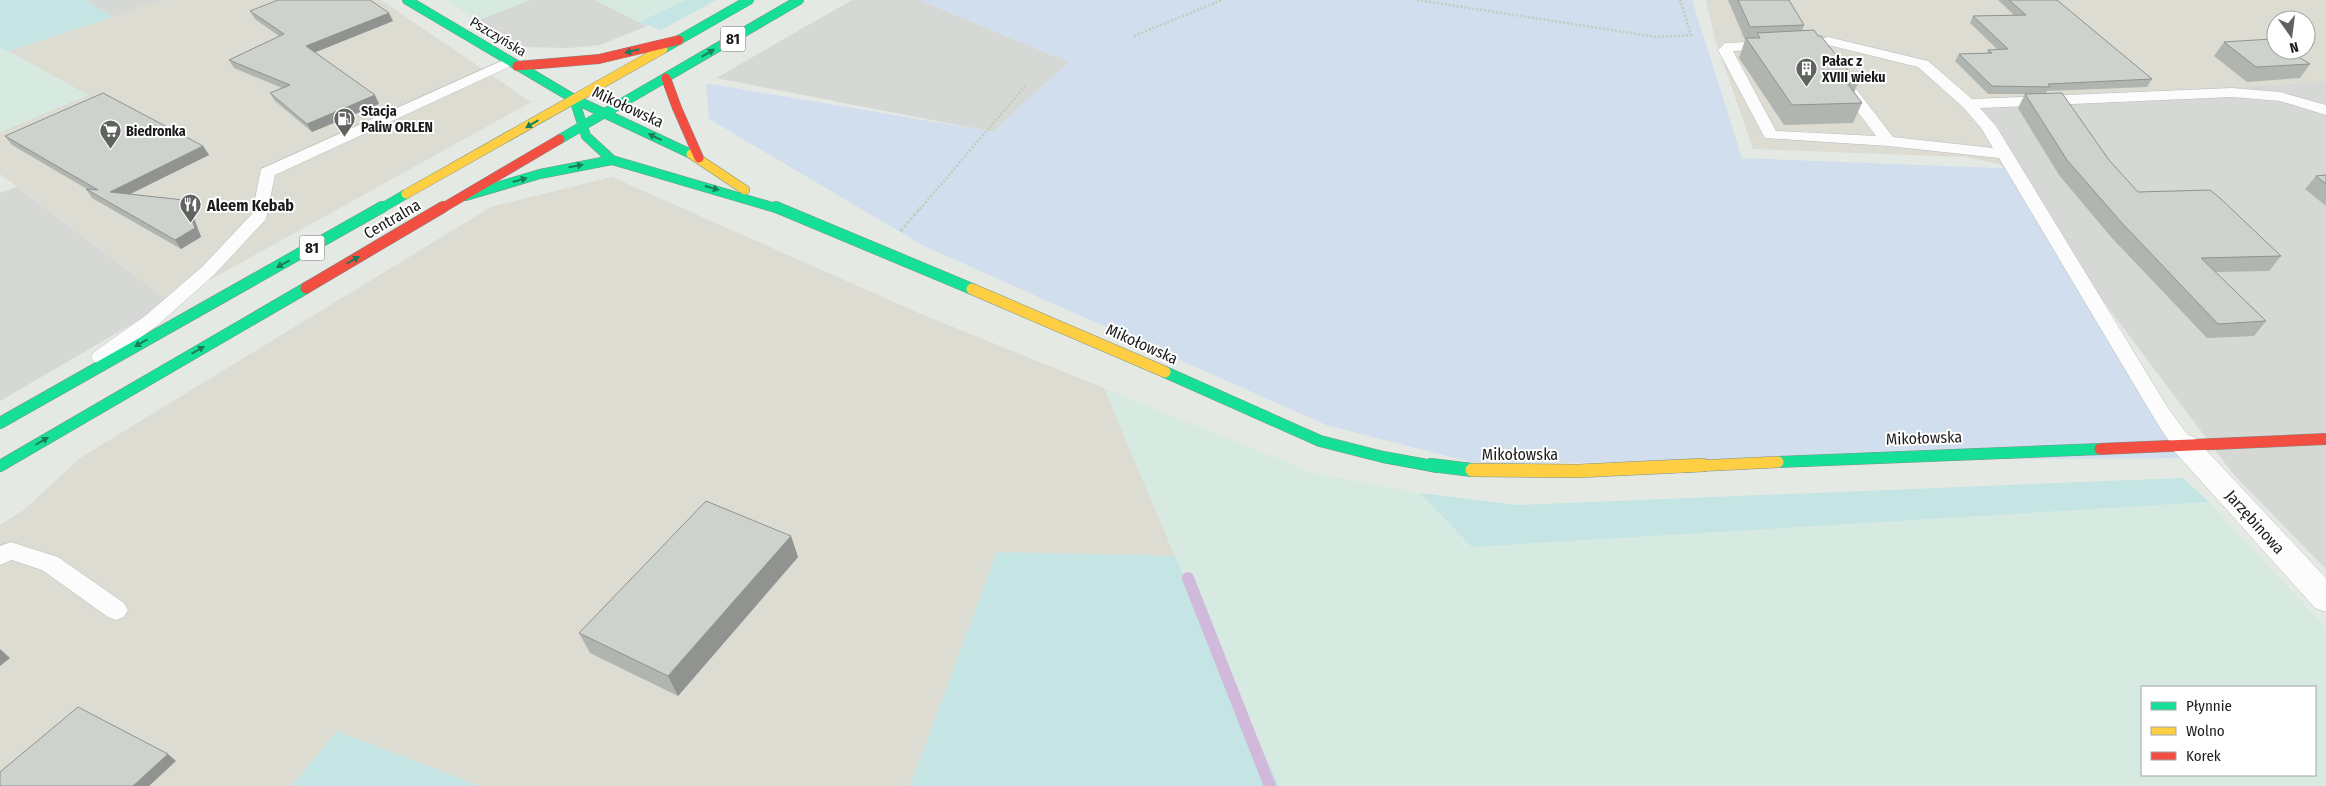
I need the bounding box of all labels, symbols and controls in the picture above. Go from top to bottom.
north arrow [2266,10,2316,60]
street label: Pszczyńska [467,14,529,60]
road number: 81 [720,26,746,52]
text: N [2288,38,2300,56]
one-way arrow [624,47,639,55]
one-way arrow [702,49,715,58]
place label: Pałac z XVIII wieku [1821,53,1886,86]
building icon: Pałac z XVIII wieku [1794,57,1818,88]
street label: Mikołowska [589,82,667,132]
place label: Stacja Paliw ORLEN [361,103,433,136]
fuel station icon: Stacja Paliw ORLEN [333,107,357,138]
supermarket icon: Biedronka [98,119,122,150]
one-way arrow [525,120,538,129]
place label: Biedronka [126,123,186,140]
one-way arrow [648,133,662,141]
one-way arrow [568,162,584,170]
one-way arrow [512,175,527,183]
one-way arrow [705,185,720,193]
restaurant icon: Aleem Kebab [179,193,203,224]
street label: Centralna [360,195,424,243]
place label: Aleem Kebab [206,196,294,215]
road number: 81 [300,236,324,260]
one-way arrow [347,256,360,265]
one-way arrow [277,259,290,268]
street label: Mikołowska [1103,320,1181,368]
one-way arrow [135,338,148,347]
one-way arrow [191,346,204,355]
street label: Mikołowska [1885,427,1963,449]
one-way arrow [35,437,49,445]
street label: Mikołowska [1482,445,1558,464]
street label: Jarzębinowa [2221,486,2289,558]
legend [2141,686,2316,776]
text: Płynnie [2186,697,2232,715]
text: Wolno [2186,722,2225,740]
text: Korek [2186,747,2221,765]

